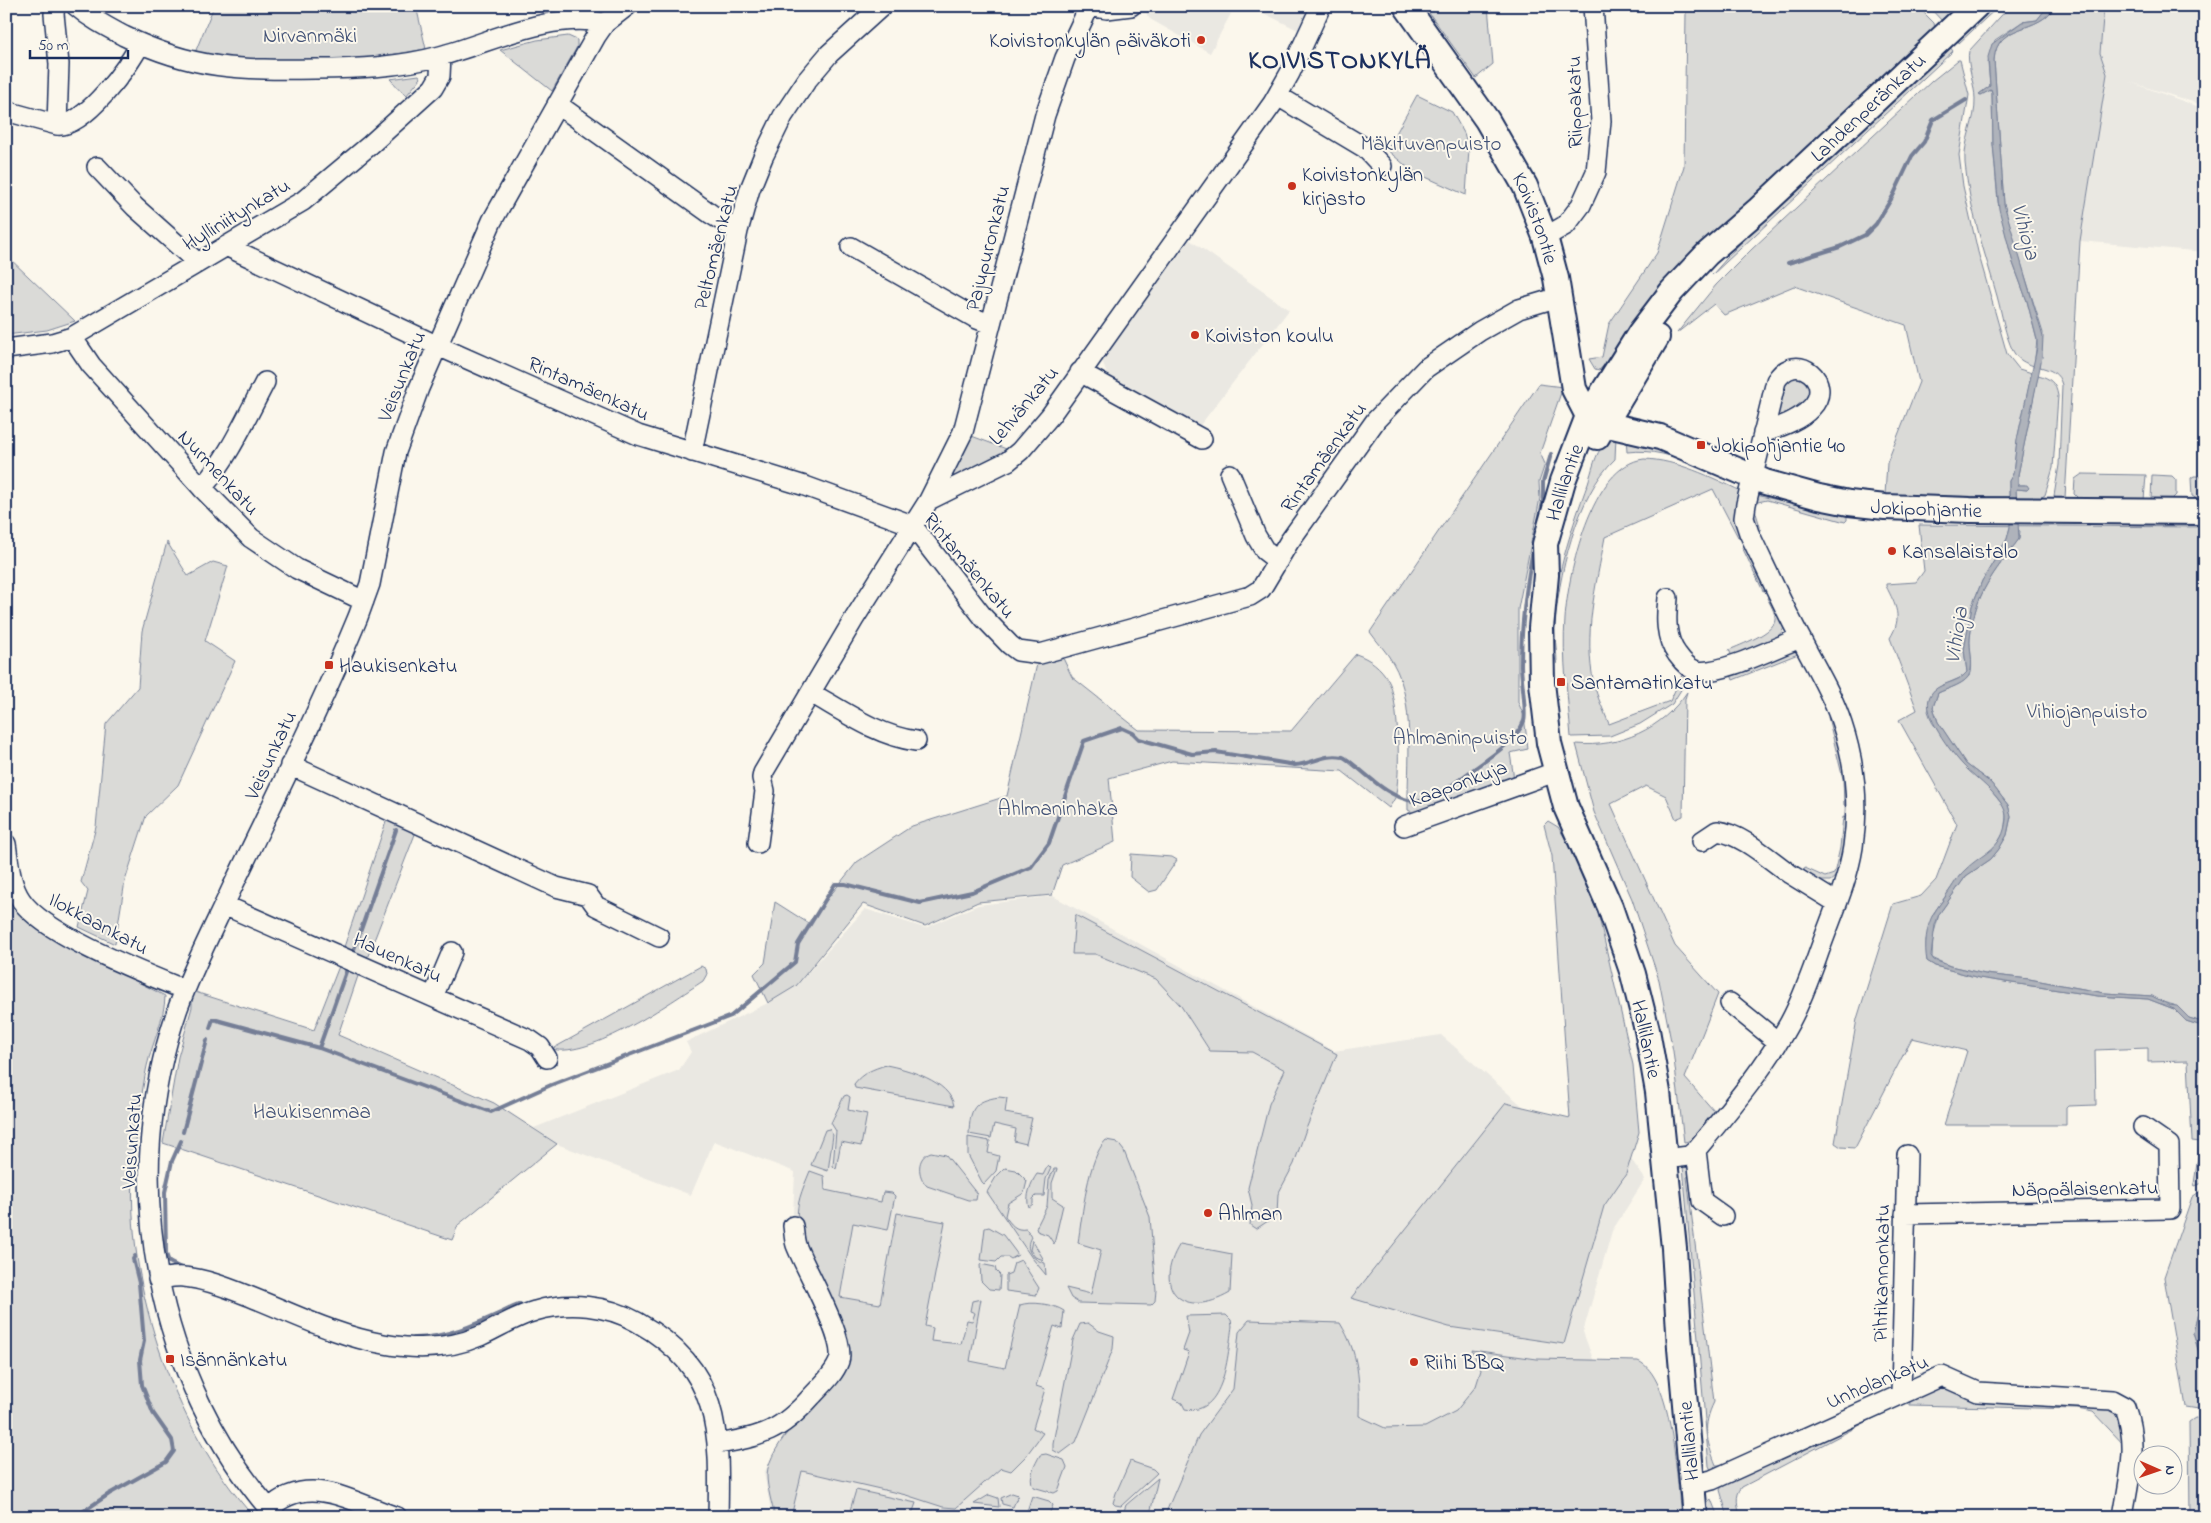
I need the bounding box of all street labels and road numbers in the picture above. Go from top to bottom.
street label: Lahdenperänkatu [1805,47,1934,170]
street label: Riippakatu [1560,55,1592,149]
street label: Koivistontie [1503,167,1565,268]
street label: Hylliniitynkatu [177,172,298,262]
street label: Peltomäenkatu [687,182,747,313]
street label: Pajupuronkatu [959,182,1019,315]
street label: Veisunkatu [371,327,435,428]
street label: Rintamäenkatu [523,350,654,430]
street label: Lehvänkatu [982,360,1067,453]
street label: Rintamäenkatu [1274,397,1375,520]
street label: Nurmenkatu [170,424,265,523]
street label: Hallilantie [1539,439,1593,525]
street label: Jokipohjantie [1869,493,1983,527]
street label: Rintamäenkatu [915,507,1022,626]
street label: Veisunkatu [238,706,306,806]
street label: Kaaponkuja [1406,753,1512,816]
street label: Ilokkaankatu [43,886,154,964]
street label: Hauenkatu [348,926,447,992]
street label: Hallilantie [1622,997,1668,1082]
street label: Veisunkatu [115,1092,151,1191]
street label: Näppälaisenkatu [2011,1174,2159,1206]
street label: Pihtikannonkatu [1867,1204,1899,1342]
street label: Unholankatu [1822,1348,1934,1418]
street label: Hallilantie [1672,1399,1708,1482]

